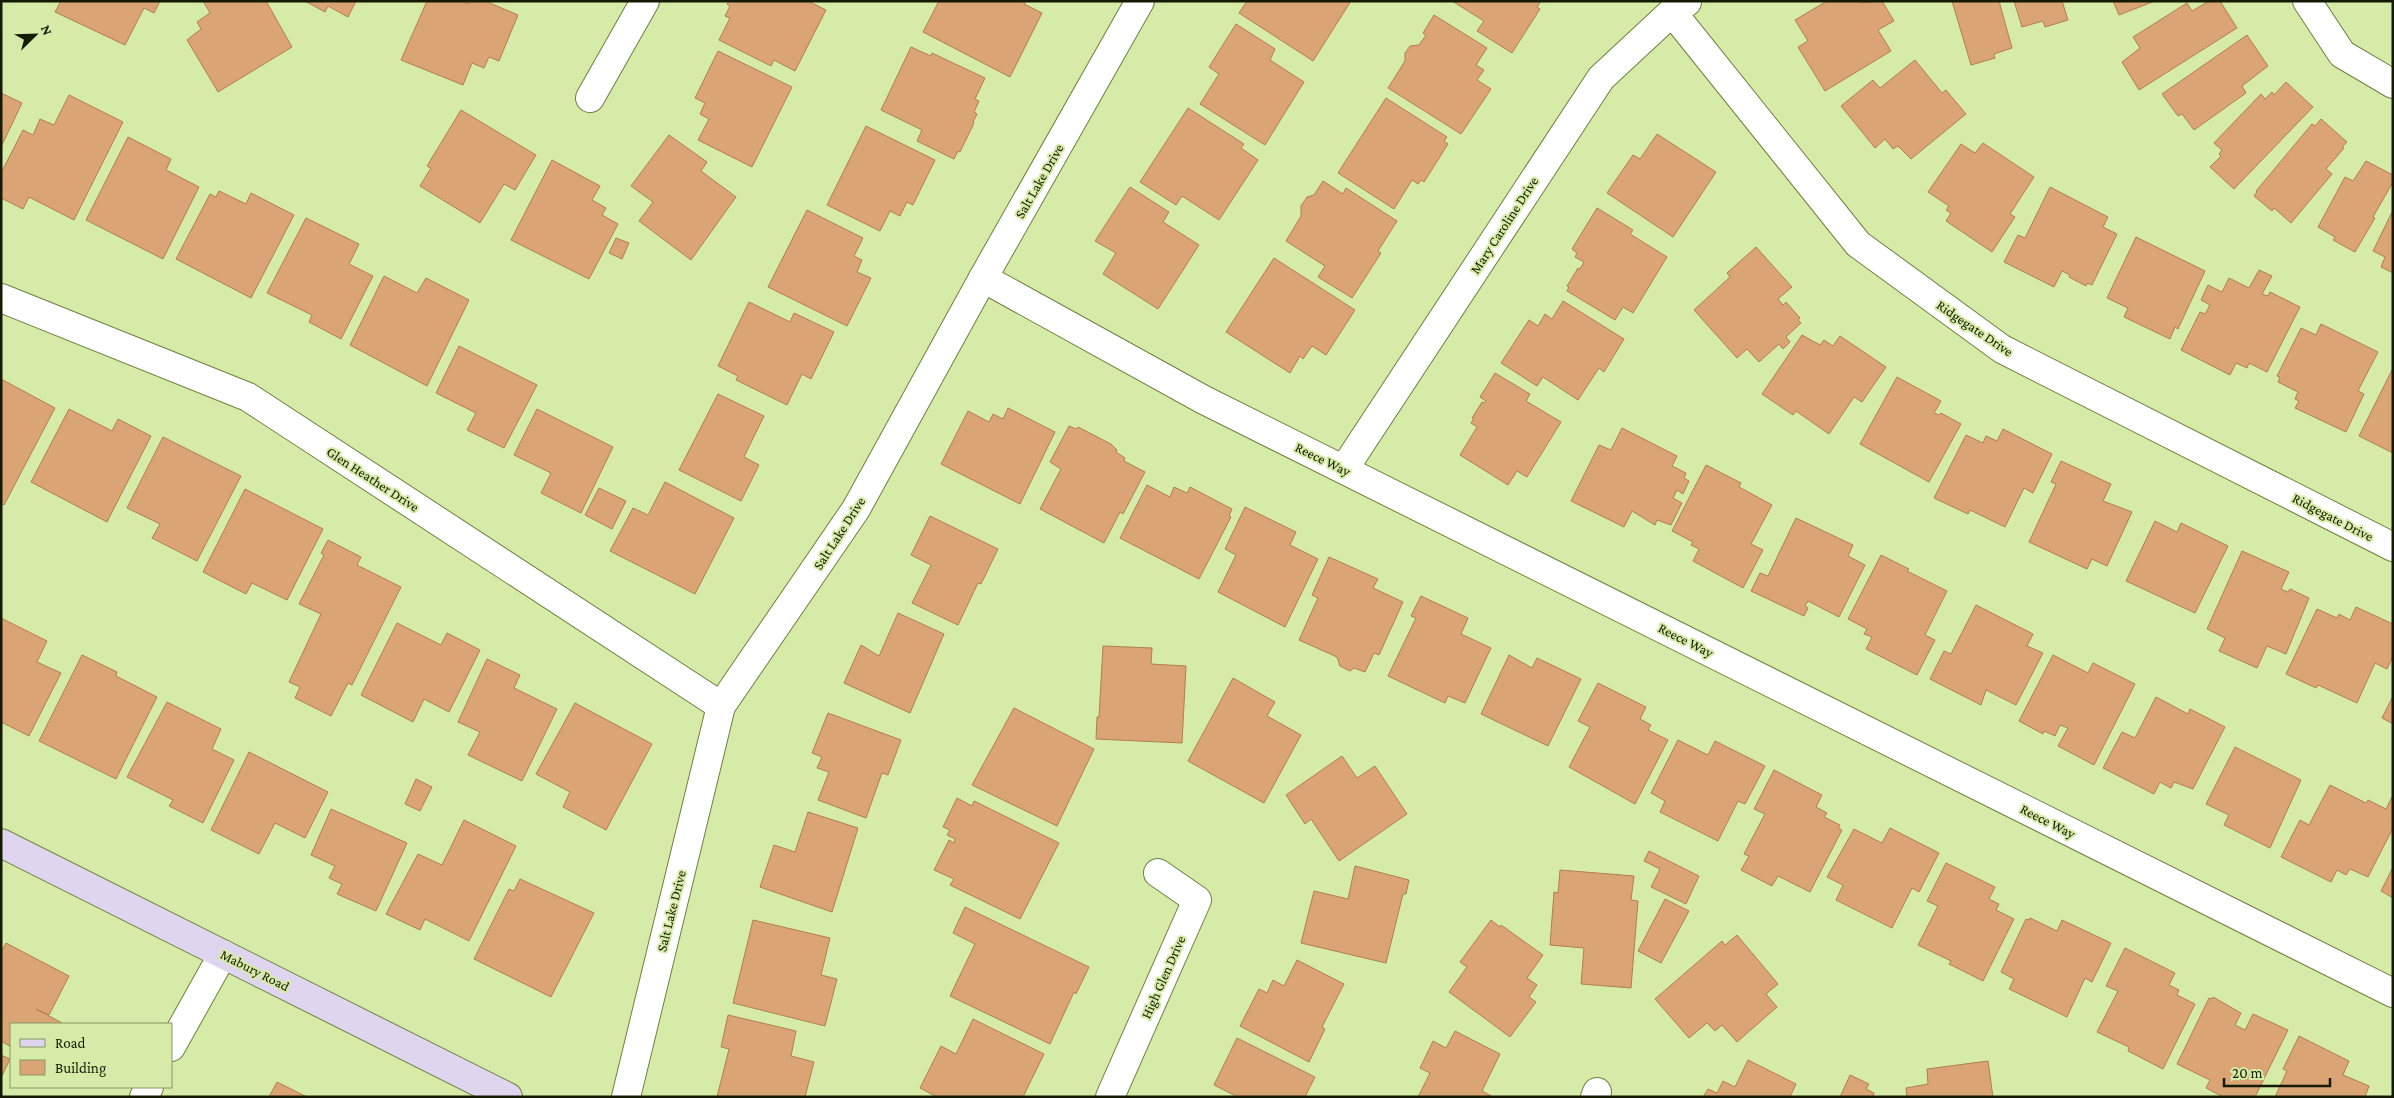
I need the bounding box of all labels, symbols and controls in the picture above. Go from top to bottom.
north arrow [10,10,60,60]
text: N [38,22,56,38]
street label: Salt Lake Drive [1011,141,1067,221]
street label: Mary Caroline Drive [1467,173,1541,277]
street label: Ridgegate Drive [1934,297,2016,359]
street label: Reece Way [1293,439,1354,479]
street label: Glen Heather Drive [324,443,422,515]
street label: Ridgegate Drive [2290,490,2376,544]
street label: Salt Lake Drive [810,494,868,572]
street label: Reece Way [1656,619,1717,661]
street label: Reece Way [2018,800,2079,842]
street label: Salt Lake Drive [653,869,689,953]
street label: High Glen Drive [1138,933,1188,1021]
street label: Mabury Road [218,946,293,994]
legend [10,1023,172,1088]
text: Road [55,1035,86,1051]
scale bar [2224,1056,2330,1088]
text: Building [55,1060,106,1077]
text: 20 m [2232,1065,2263,1081]

